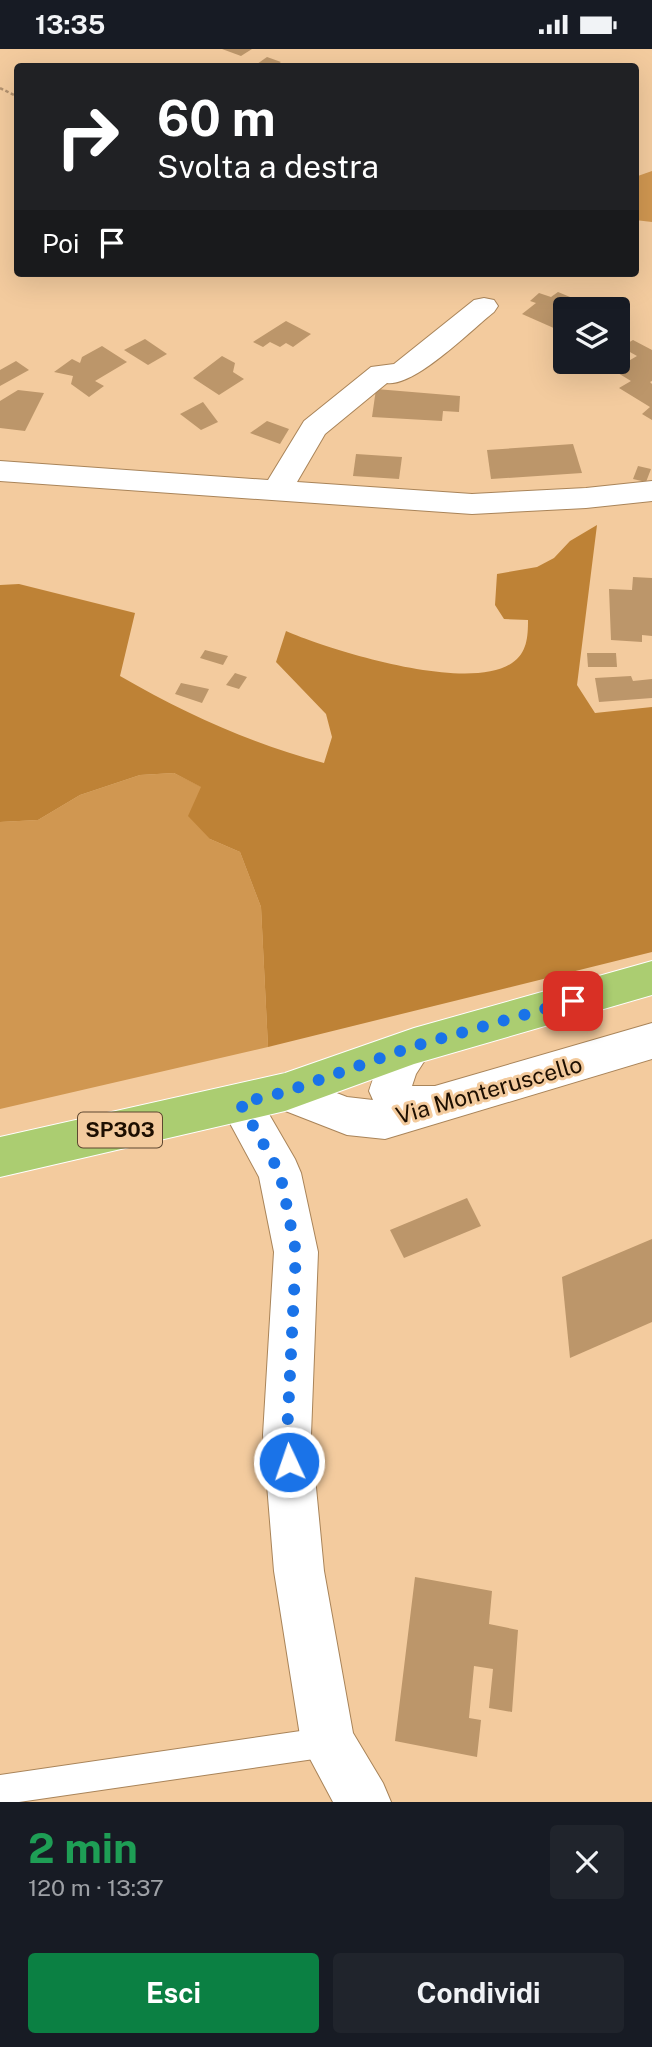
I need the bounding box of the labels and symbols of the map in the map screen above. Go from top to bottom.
pin [543,971,603,1031]
street label: Via Monteruscello [393,1050,585,1129]
road number: SP303 [78,1113,162,1147]
position arrow [252,1425,326,1499]

